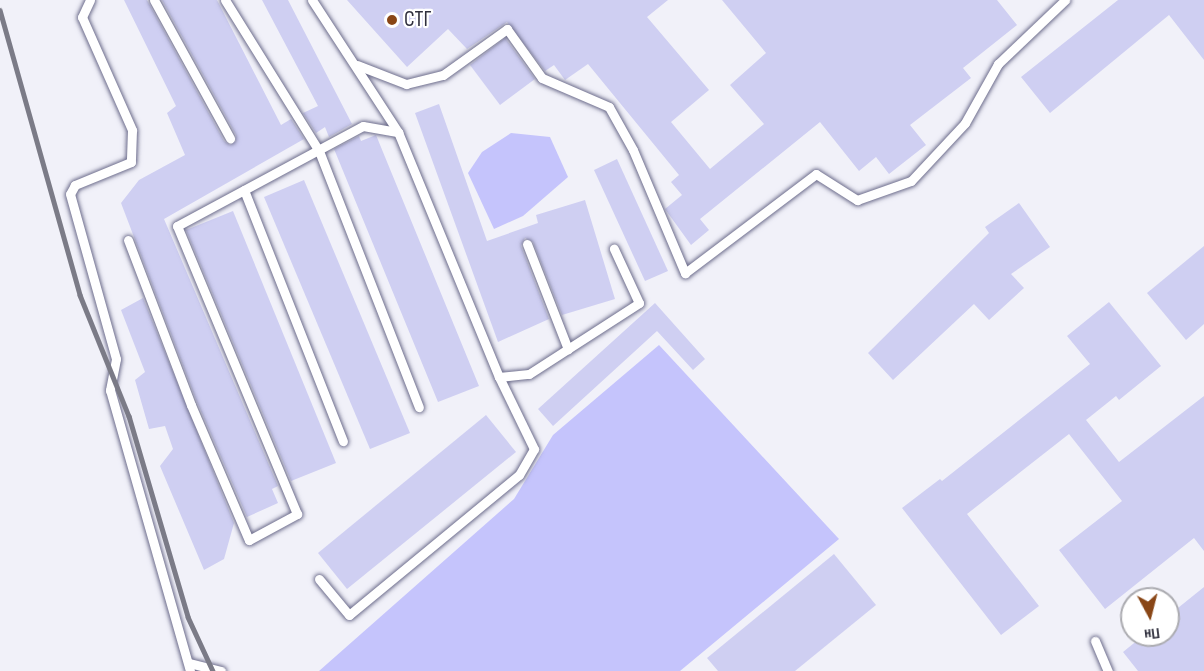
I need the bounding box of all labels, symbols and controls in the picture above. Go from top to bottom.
place label: СТГ [404,7,431,33]
marker: СТГ [385,13,399,27]
north arrow [1120,587,1180,647]
text: Пн [1143,623,1161,644]

